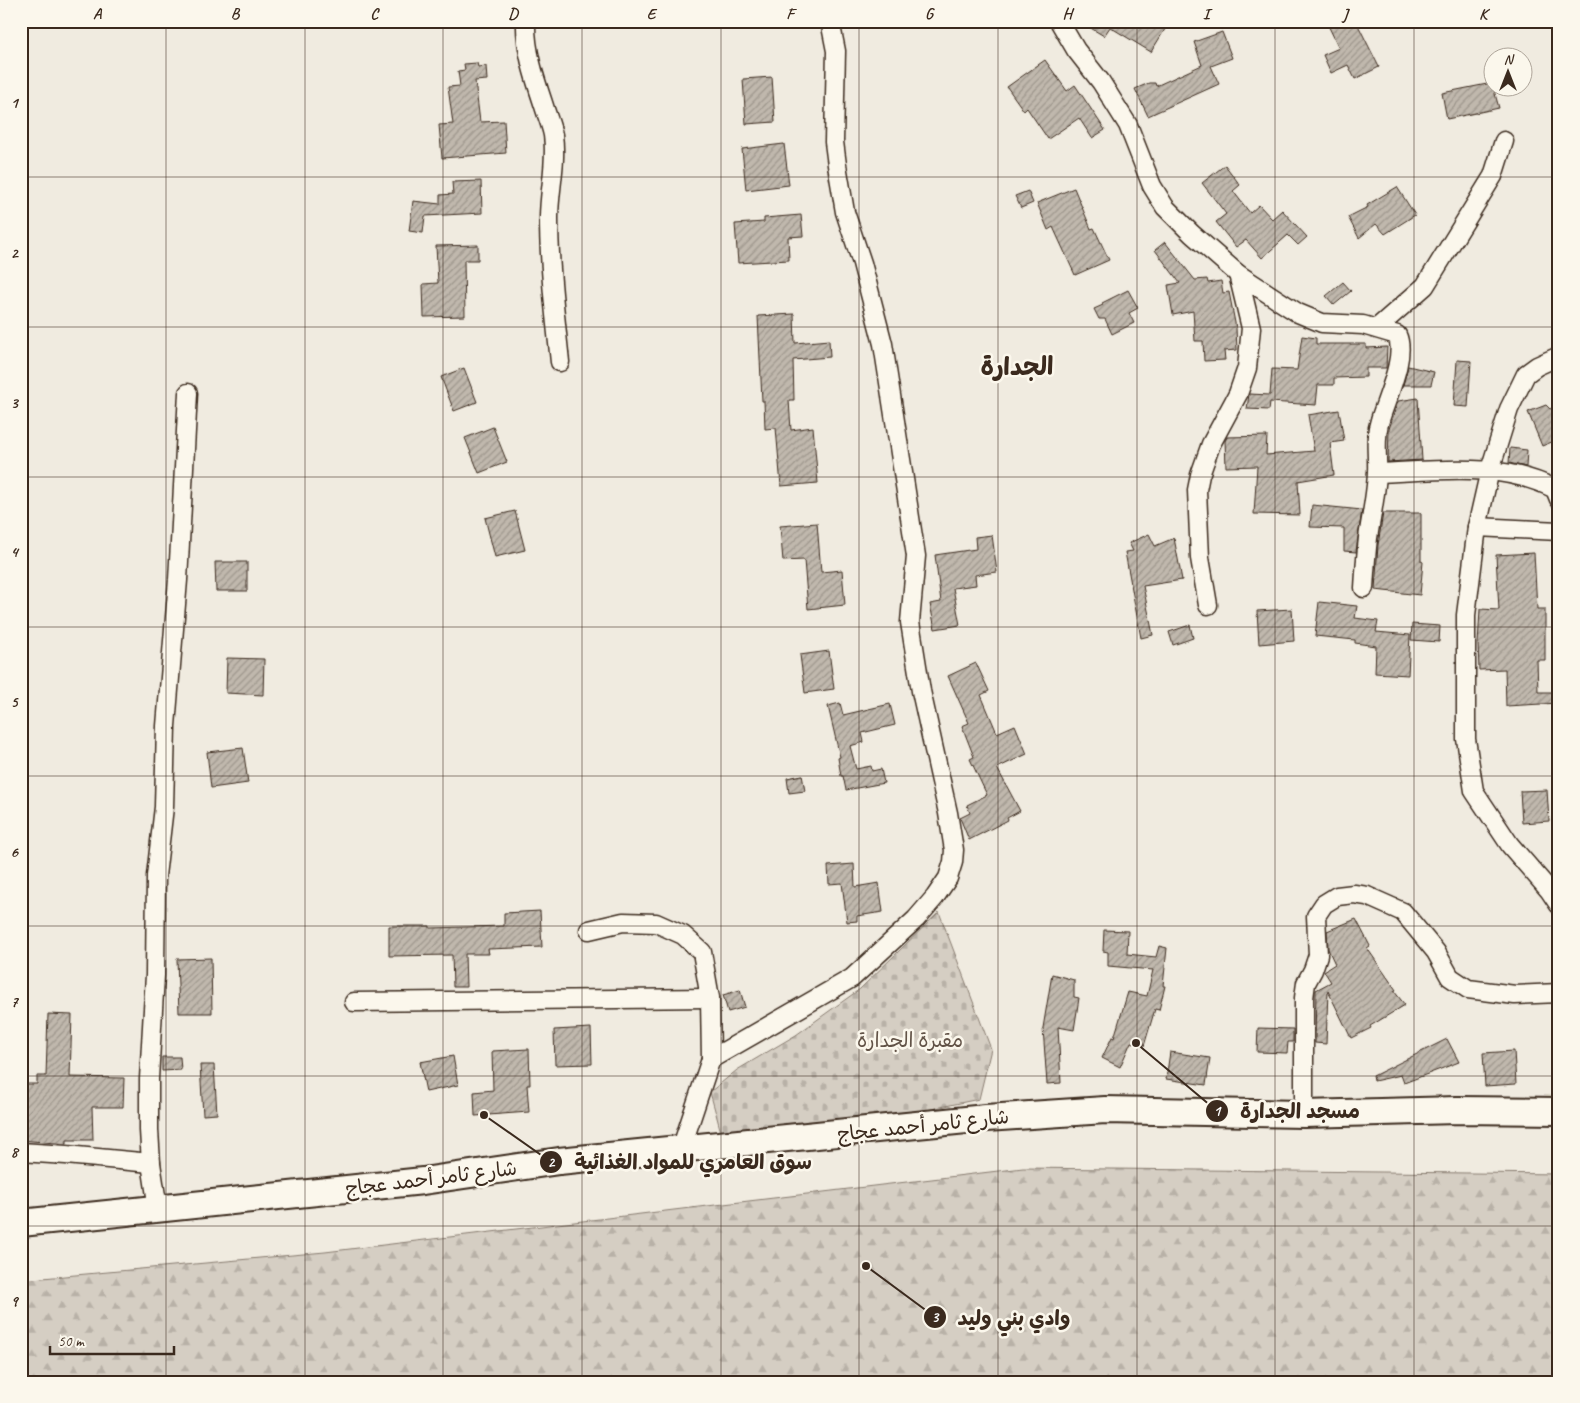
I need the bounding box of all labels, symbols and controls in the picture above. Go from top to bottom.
text: A [93,4,103,24]
text: B [231,4,241,24]
text: C [370,4,380,24]
text: D [508,4,519,24]
text: E [647,4,658,24]
text: F [786,4,797,24]
text: G [925,4,935,24]
text: H [1062,4,1074,24]
text: I [1203,4,1213,24]
text: J [1341,4,1350,24]
text: K [1479,4,1491,24]
north arrow [1482,48,1532,98]
text: N [1504,51,1515,68]
text: 1 [10,93,19,113]
text: 2 [10,243,19,263]
district label: الجدارة [981,351,1053,383]
text: 3 [10,393,19,413]
text: 4 [10,542,19,562]
text: 5 [11,692,20,712]
text: 6 [10,842,19,862]
text: 7 [10,992,19,1012]
park label: مقبرة الجدارة [857,1028,963,1053]
callout: مسجد الجدارة [1205,1093,1370,1129]
text: مسجد الجدارة [1240,1098,1360,1124]
text: 1 [1214,1102,1223,1121]
street label: شارع ثامر أحمد عجاج [836,1104,1010,1148]
text: 8 [10,1142,19,1162]
callout: سوق العامري للمواد الغذائية [539,1144,822,1180]
text: سوق العامري للمواد الغذائية [574,1149,812,1178]
text: 2 [548,1153,556,1172]
street label: شارع ثامر أحمد عجاج [344,1156,518,1202]
text: 9 [10,1291,19,1311]
callout: وادي بني وليد [923,1299,1081,1335]
text: وادي بني وليد [957,1305,1071,1337]
text: 3 [932,1308,940,1327]
scale bar [50,1323,174,1355]
text: 50 m [58,1332,85,1351]

